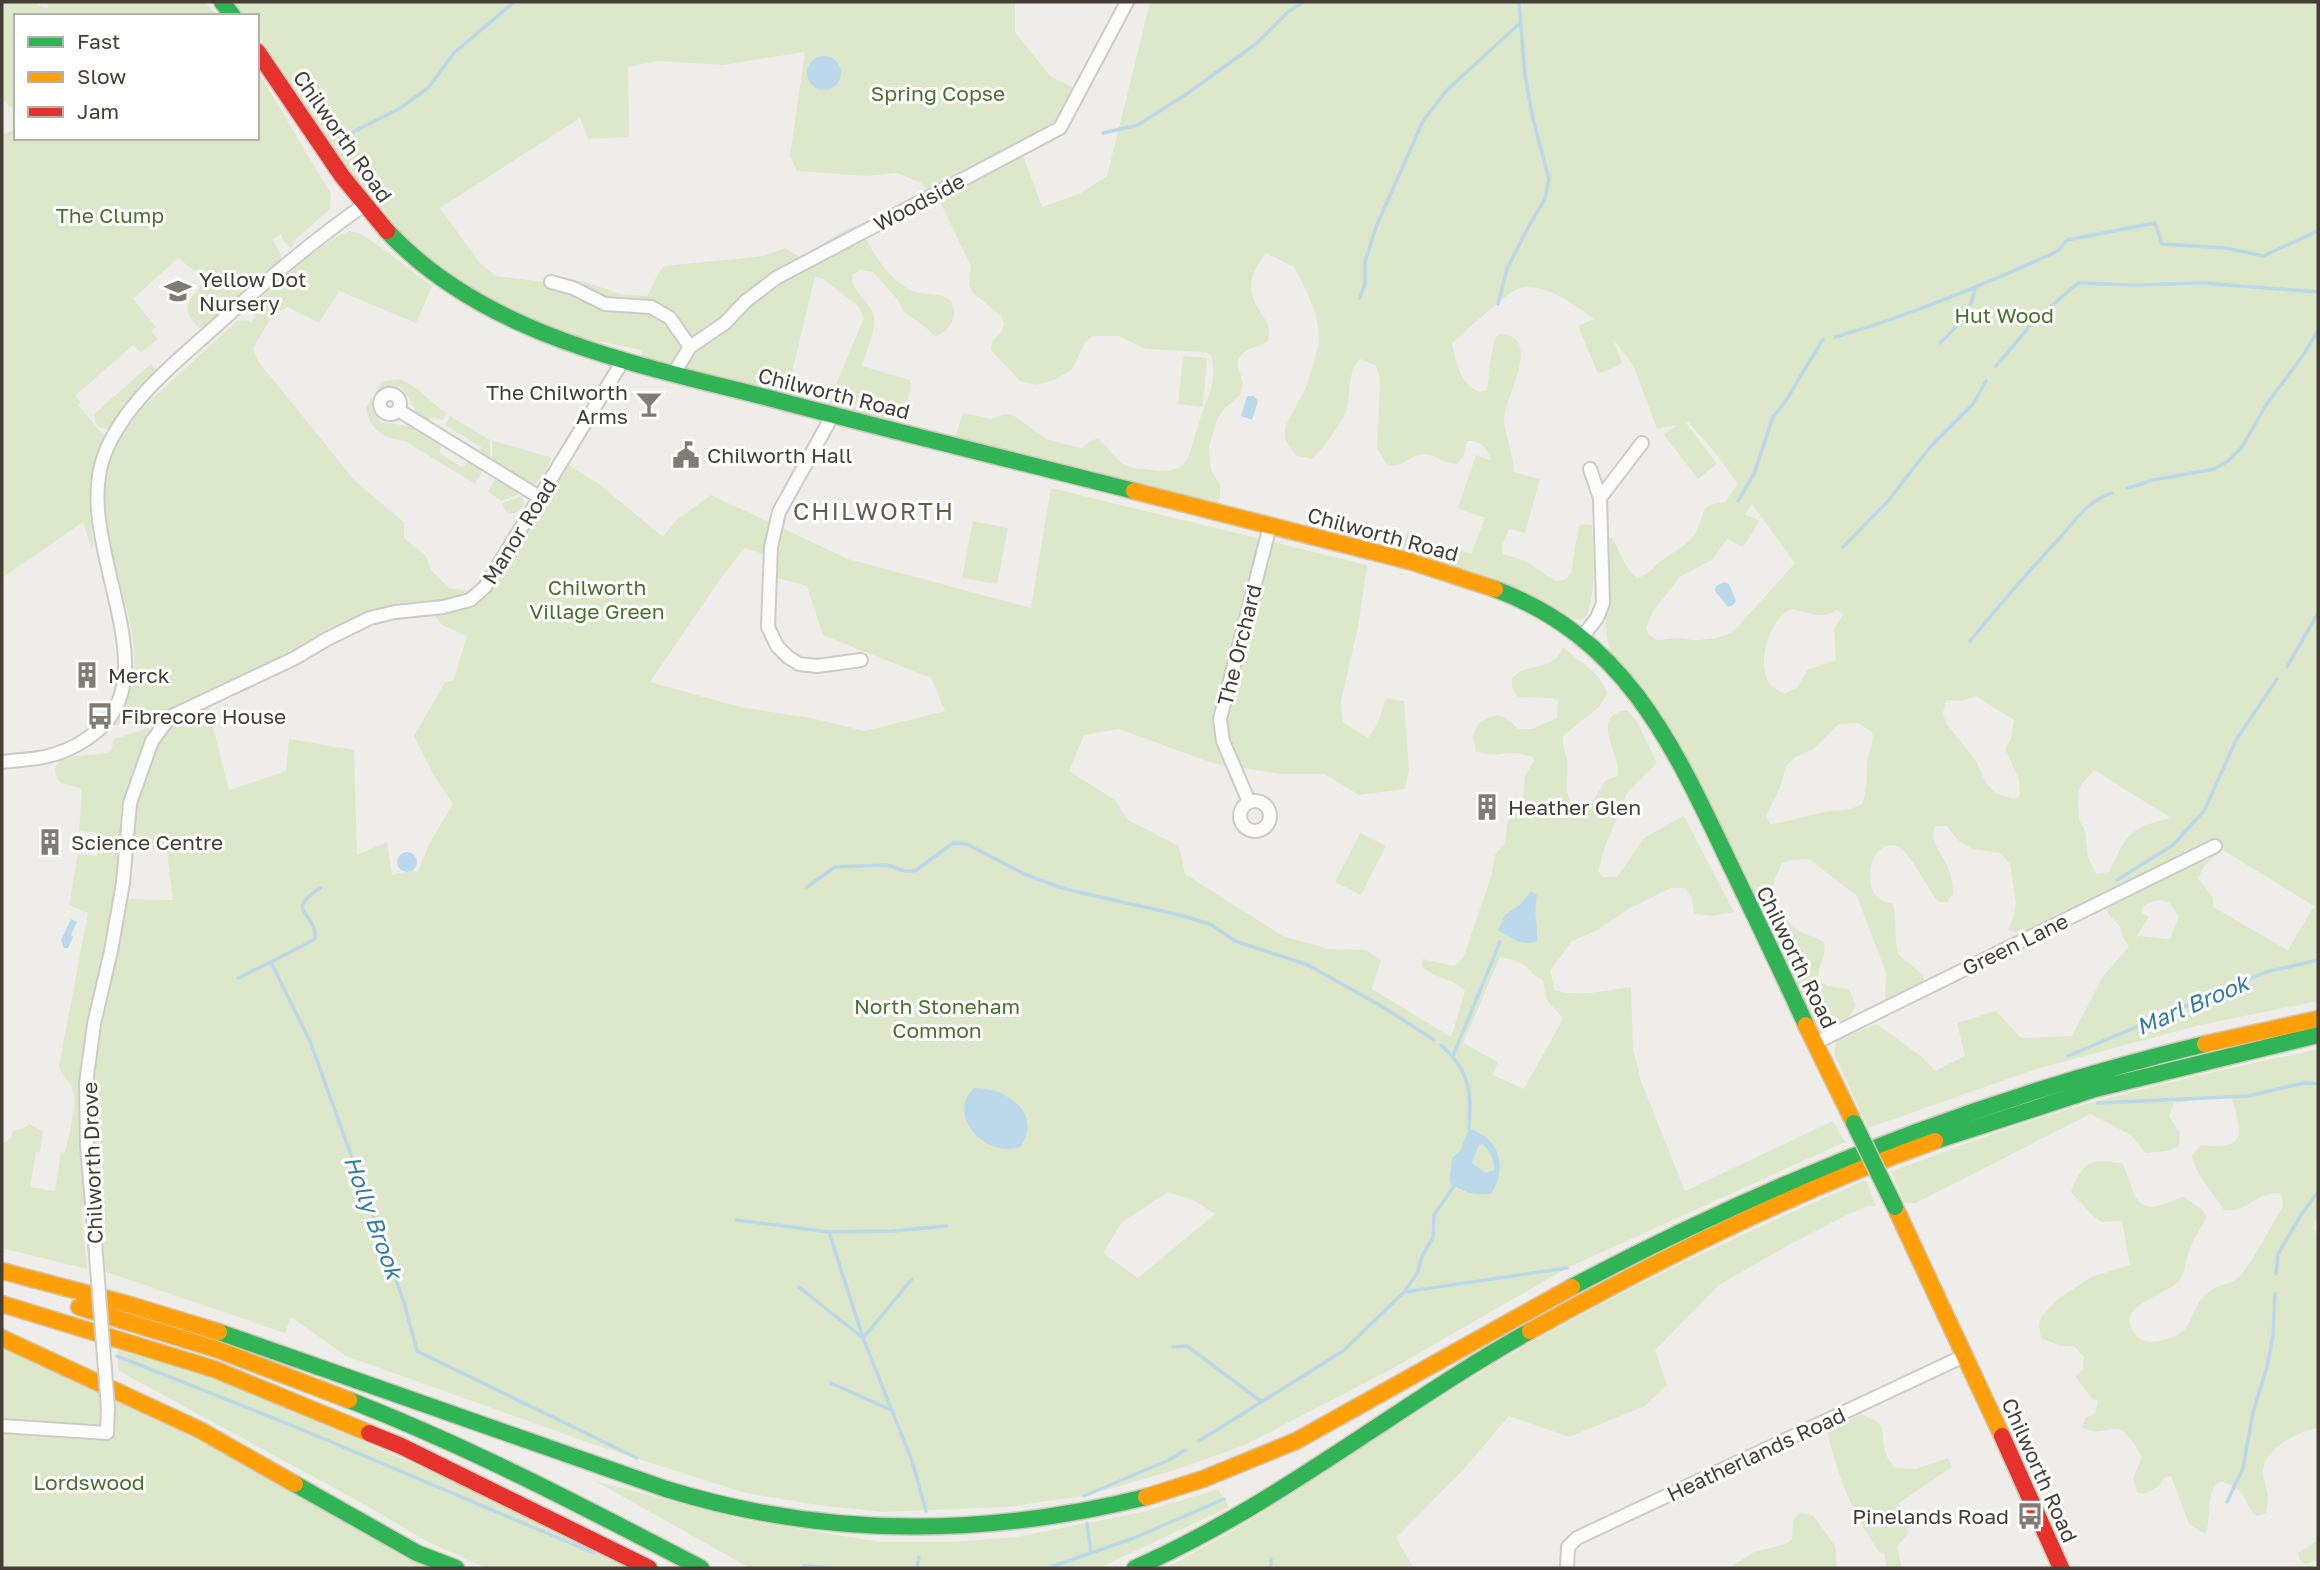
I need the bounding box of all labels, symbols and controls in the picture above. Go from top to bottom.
legend [14,14,259,140]
text: Fast [77,28,120,54]
text: Slow [77,63,126,89]
street label: Chilworth Road [288,65,398,207]
park label: Spring Copse [871,80,1005,106]
text: Jam [77,98,119,124]
street label: Woodside [869,167,969,237]
park label: The Clump [56,202,164,228]
place label: Yellow Dot Nursery [199,266,307,316]
school or university icon: Yellow Dot Nursery [163,276,193,306]
park label: Hut Wood [1954,302,2054,328]
street label: Chilworth Road [755,362,913,424]
place label: The Chilworth Arms [486,379,628,429]
bar icon: The Chilworth Arms [634,389,664,419]
public building icon: Chilworth Hall [671,440,701,470]
place label: Chilworth Hall [707,442,852,468]
street label: Manor Road [476,473,562,589]
district label: CHILWORTH [793,496,955,525]
street label: Chilworth Road [1305,501,1461,567]
park label: Chilworth Village Green [529,574,665,624]
street label: The Orchard [1211,582,1267,708]
building icon: Merck [72,660,102,690]
place label: Merck [108,662,170,688]
bus stop icon: Fibrecore House [85,701,115,731]
place label: Fibrecore House [121,703,286,729]
building icon: Heather Glen [1472,792,1502,822]
place label: Heather Glen [1508,794,1641,820]
building icon: Science Centre [35,827,65,857]
place label: Science Centre [71,829,223,855]
street label: Chilworth Road [1751,881,1843,1033]
street label: Green Lane [1958,907,2072,981]
water label: Marl Brook [2131,967,2254,1040]
park label: North Stoneham Common [854,993,1020,1043]
street label: Chilworth Drove [76,1081,108,1245]
water label: Holly Brook [339,1152,410,1284]
street label: Chilworth Road [1997,1394,2083,1546]
street label: Heatherlands Road [1663,1401,1849,1507]
park label: Lordswood [33,1469,145,1495]
bus stop icon: Pinelands Road [2015,1501,2045,1531]
place label: Pinelands Road [1852,1503,2009,1529]

